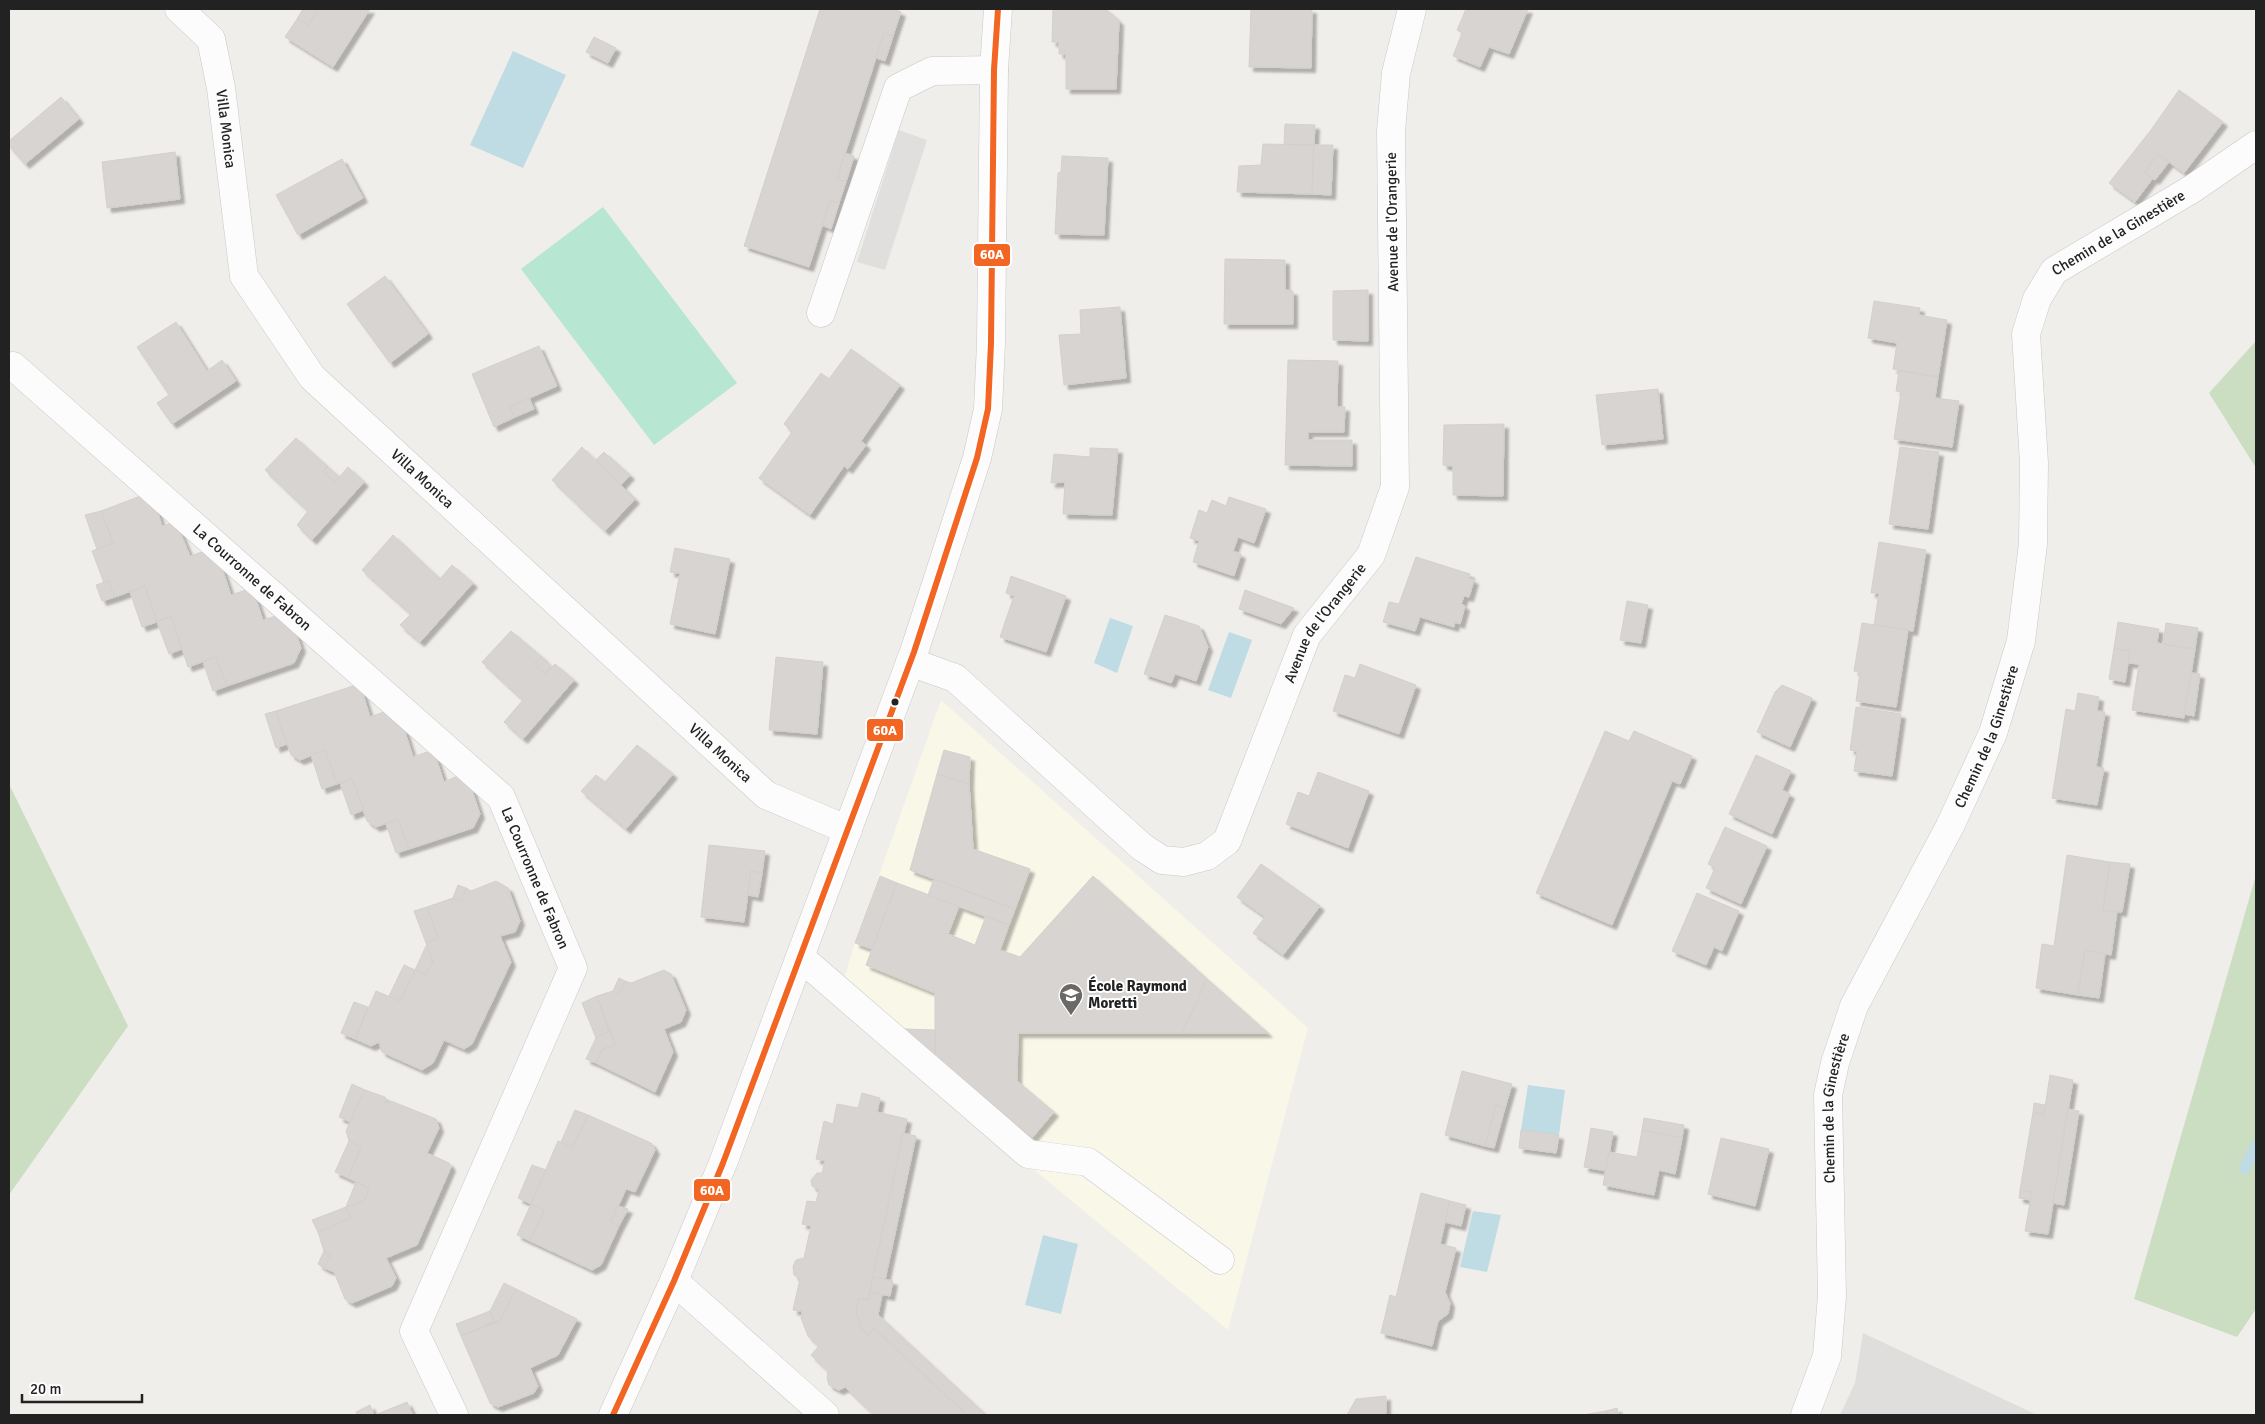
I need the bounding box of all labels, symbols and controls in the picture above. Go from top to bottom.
street label: Villa Monica [212,88,240,169]
street label: Avenue de l'Orangerie [1382,152,1402,292]
street label: Chemin de la Ginestière [2048,186,2188,279]
line badge: 60A [973,243,1011,267]
text: 60A [980,246,1004,263]
street label: Villa Monica [387,445,458,512]
street label: La Courronne de Fabron [189,520,315,634]
street label: Avenue de l'Orangerie [1280,560,1370,685]
street label: Chemin de la Ginestière [1951,663,2022,811]
unlabelled marker [890,697,900,707]
line badge: 60A [866,718,904,742]
street label: Villa Monica [685,719,756,786]
text: 60A [873,722,897,739]
street label: La Courronne de Fabron [497,804,573,952]
place label: École Raymond Moretti [1088,976,1187,1012]
school or university icon: École Raymond Moretti [1058,982,1084,1016]
street label: Chemin de la Ginestière [1819,1031,1853,1183]
line badge: 60A [693,1178,731,1202]
text: 60A [700,1182,724,1199]
scale bar [22,1372,142,1404]
text: 20 m [30,1380,61,1398]

